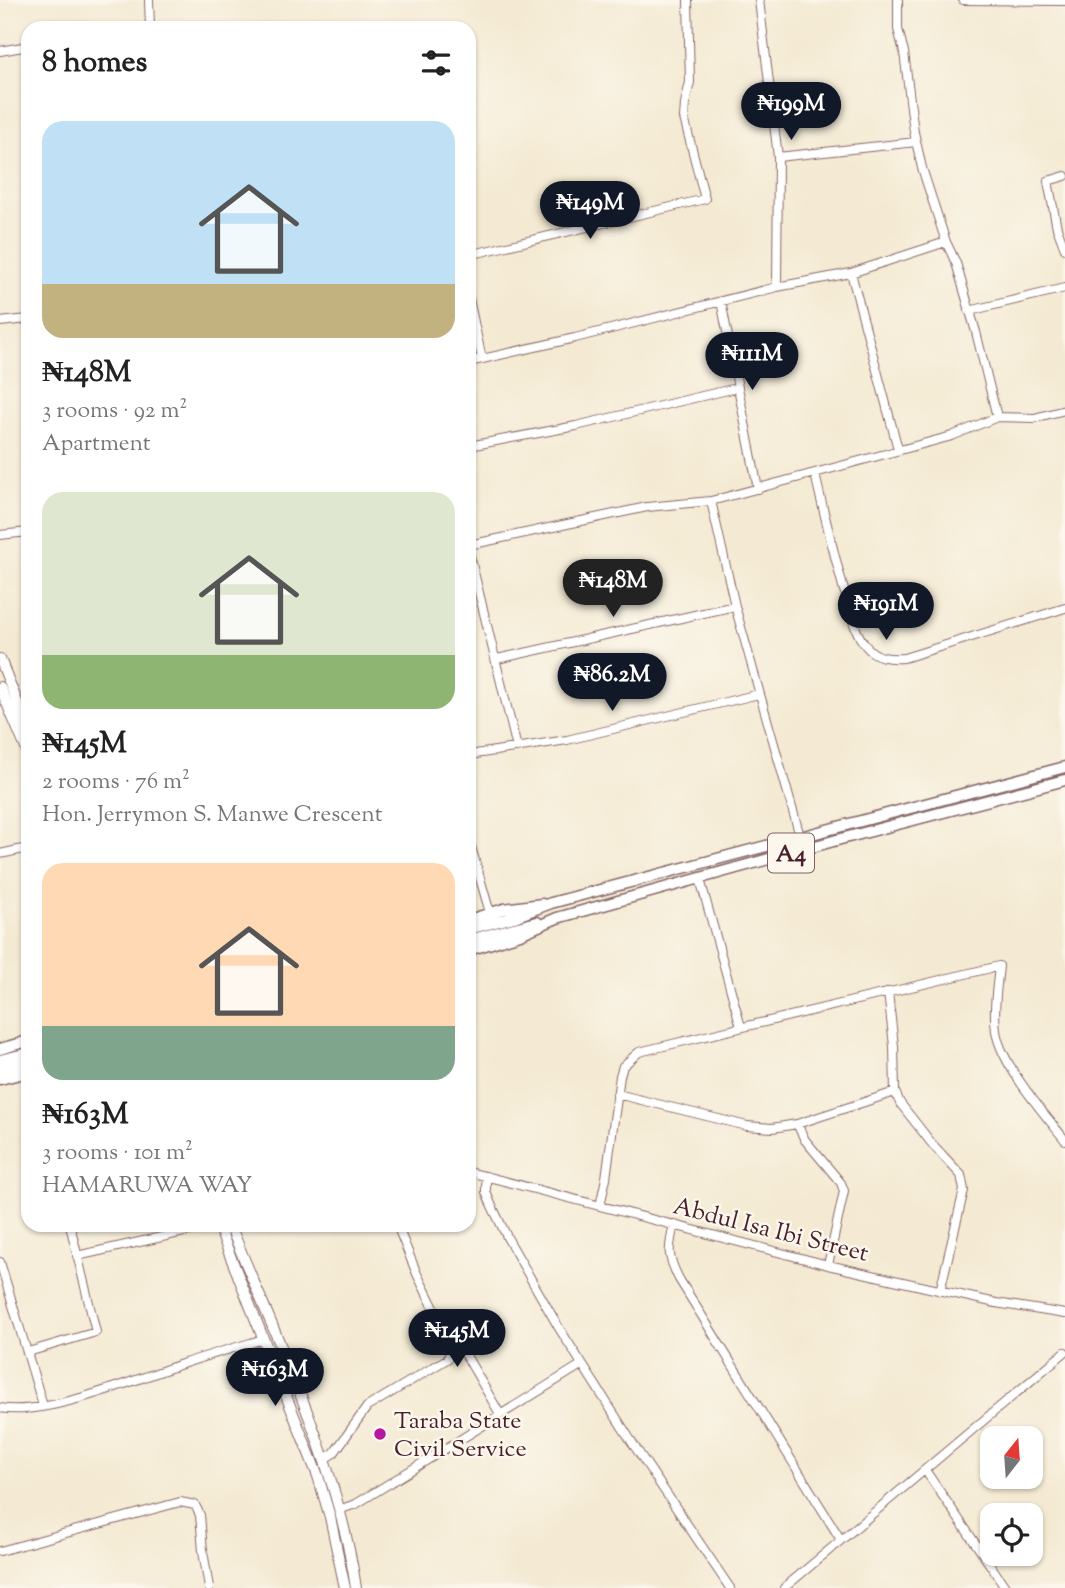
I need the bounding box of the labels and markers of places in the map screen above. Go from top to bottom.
pin: ₦199M [742,82,840,142]
pin: ₦149M [541,182,639,241]
pin: ₦111M [703,332,801,392]
pin: ₦148M [564,560,662,619]
pin: ₦191M [837,582,935,642]
pin: ₦86.2M [555,654,669,713]
pin: ₦145M [408,1310,506,1369]
pin: ₦163M [226,1348,324,1408]
place label: Taraba State Civil Service [394,1405,527,1467]
marker: Taraba State Civil Service [372,1426,388,1442]

